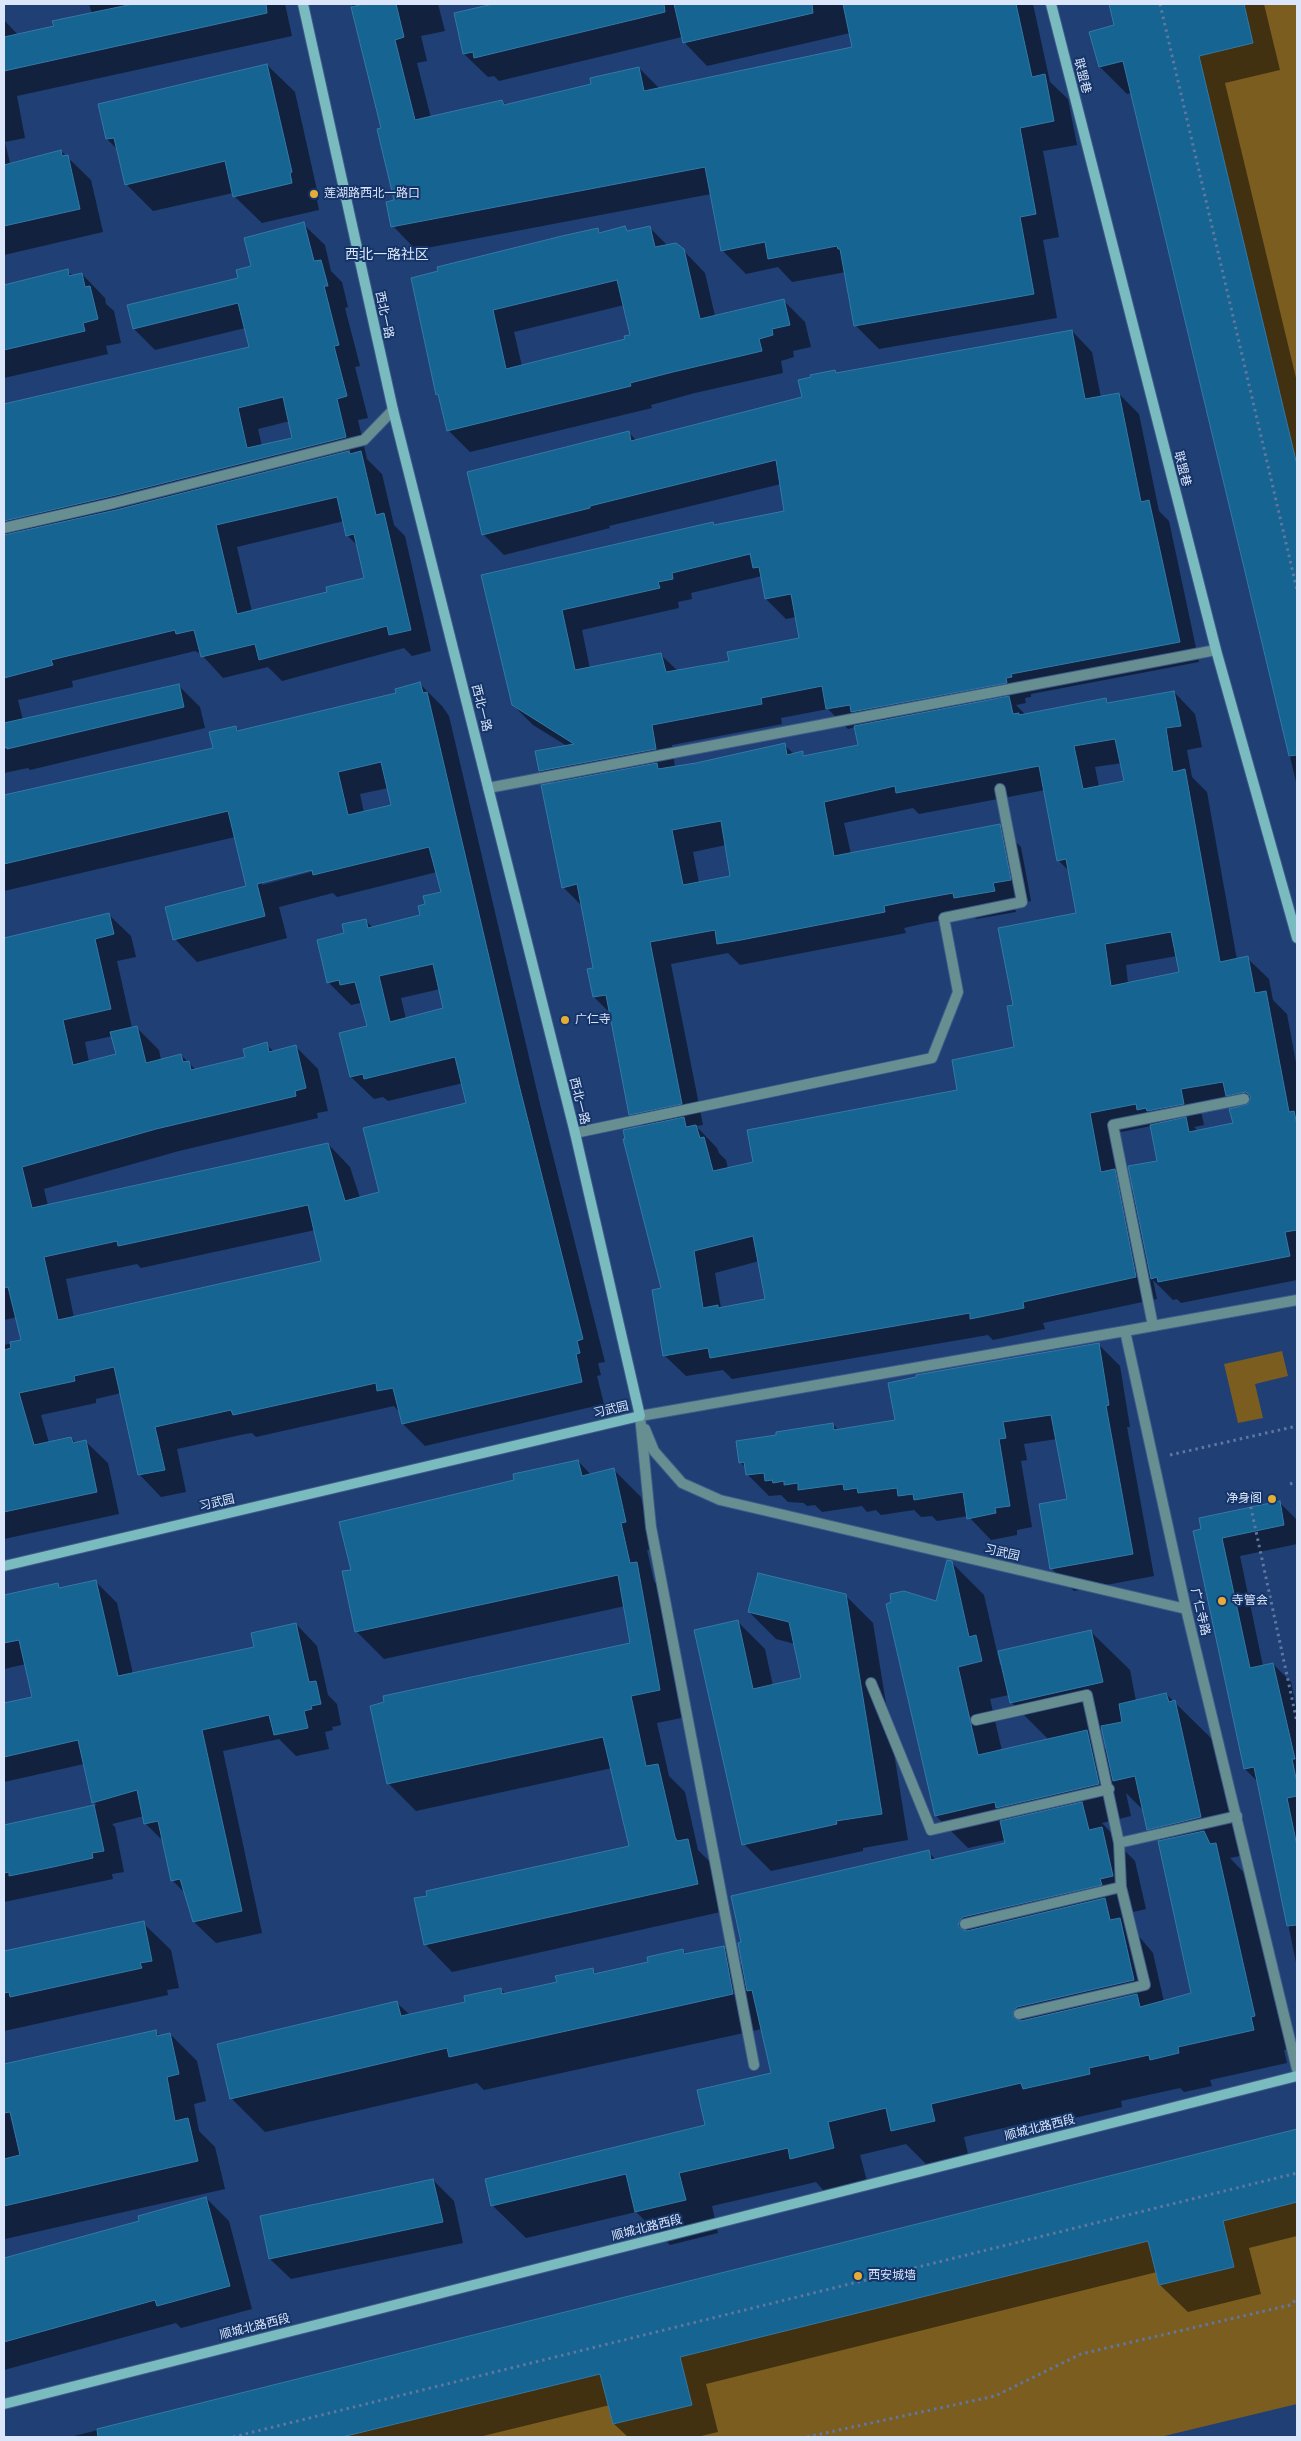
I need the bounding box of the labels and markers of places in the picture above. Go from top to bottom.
place label: 莲湖路西北一路口 [324,187,420,201]
marker: 莲湖路西北一路口 [308,188,320,200]
place label: 广仁寺 [575,1013,611,1027]
marker: 广仁寺 [559,1014,571,1026]
place label: 净身阁 [1226,1492,1262,1506]
marker: 净身阁 [1266,1493,1278,1505]
place label: 寺管会 [1232,1594,1268,1608]
marker: 寺管会 [1216,1595,1228,1607]
place label: 西安城墙 [868,2269,916,2283]
marker: 西安城墙 [852,2270,864,2282]

